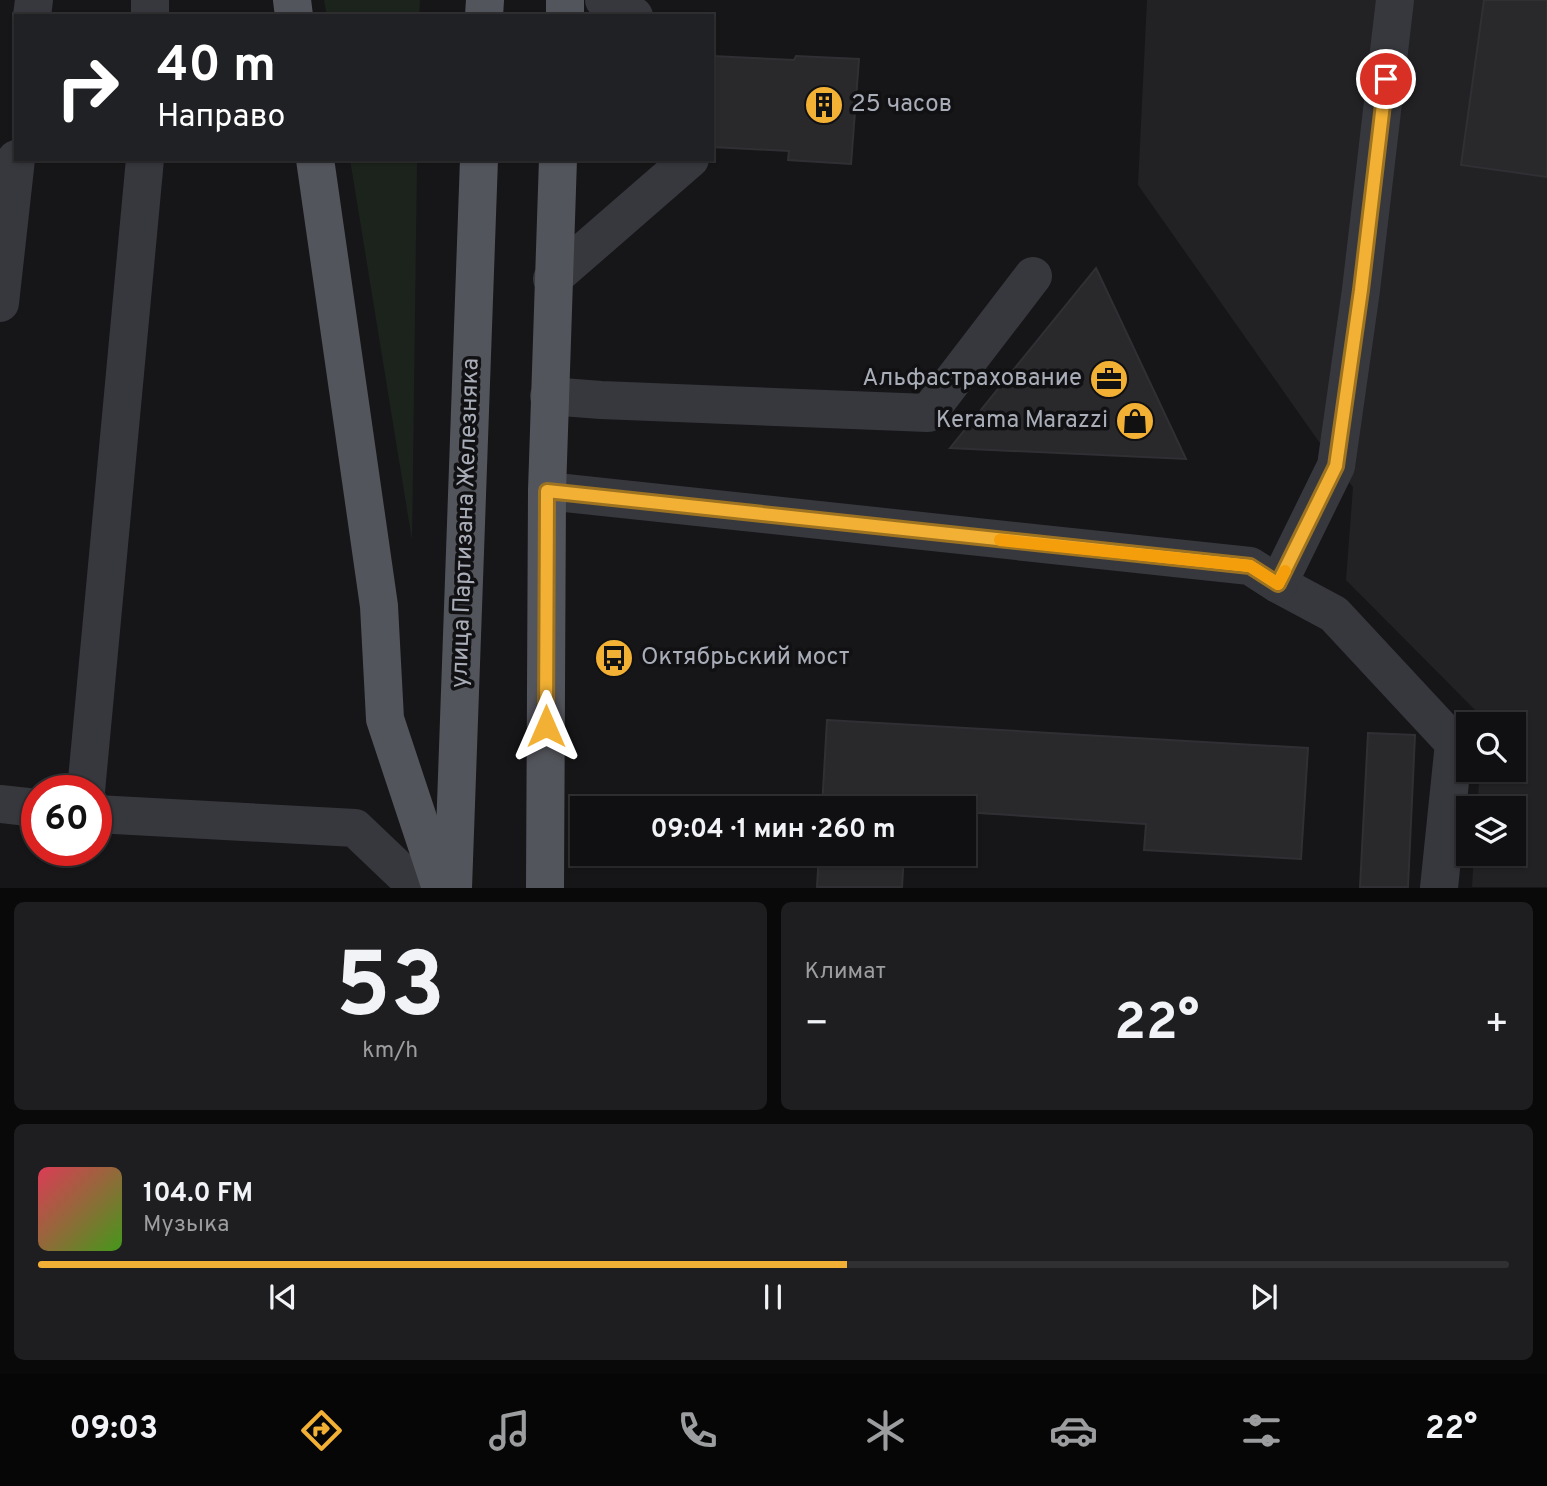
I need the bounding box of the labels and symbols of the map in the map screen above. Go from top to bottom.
pin [1356,49,1416,109]
building icon: 25 часов [803,84,845,126]
place label: 25 часов [851,90,952,120]
street label: улица Партизана Железняка [445,357,487,689]
office icon: Альфастрахование [1088,358,1130,400]
place label: Альфастрахование [862,364,1082,394]
shop icon: Kerama Marazzi [1114,400,1156,442]
place label: Kerama Marazzi [936,406,1108,436]
bus stop icon: Октябрьский мост [593,637,635,679]
place label: Октябрьский мост [641,643,850,673]
position arrow [509,689,583,763]
speed limit sign: 60 [21,775,112,866]

